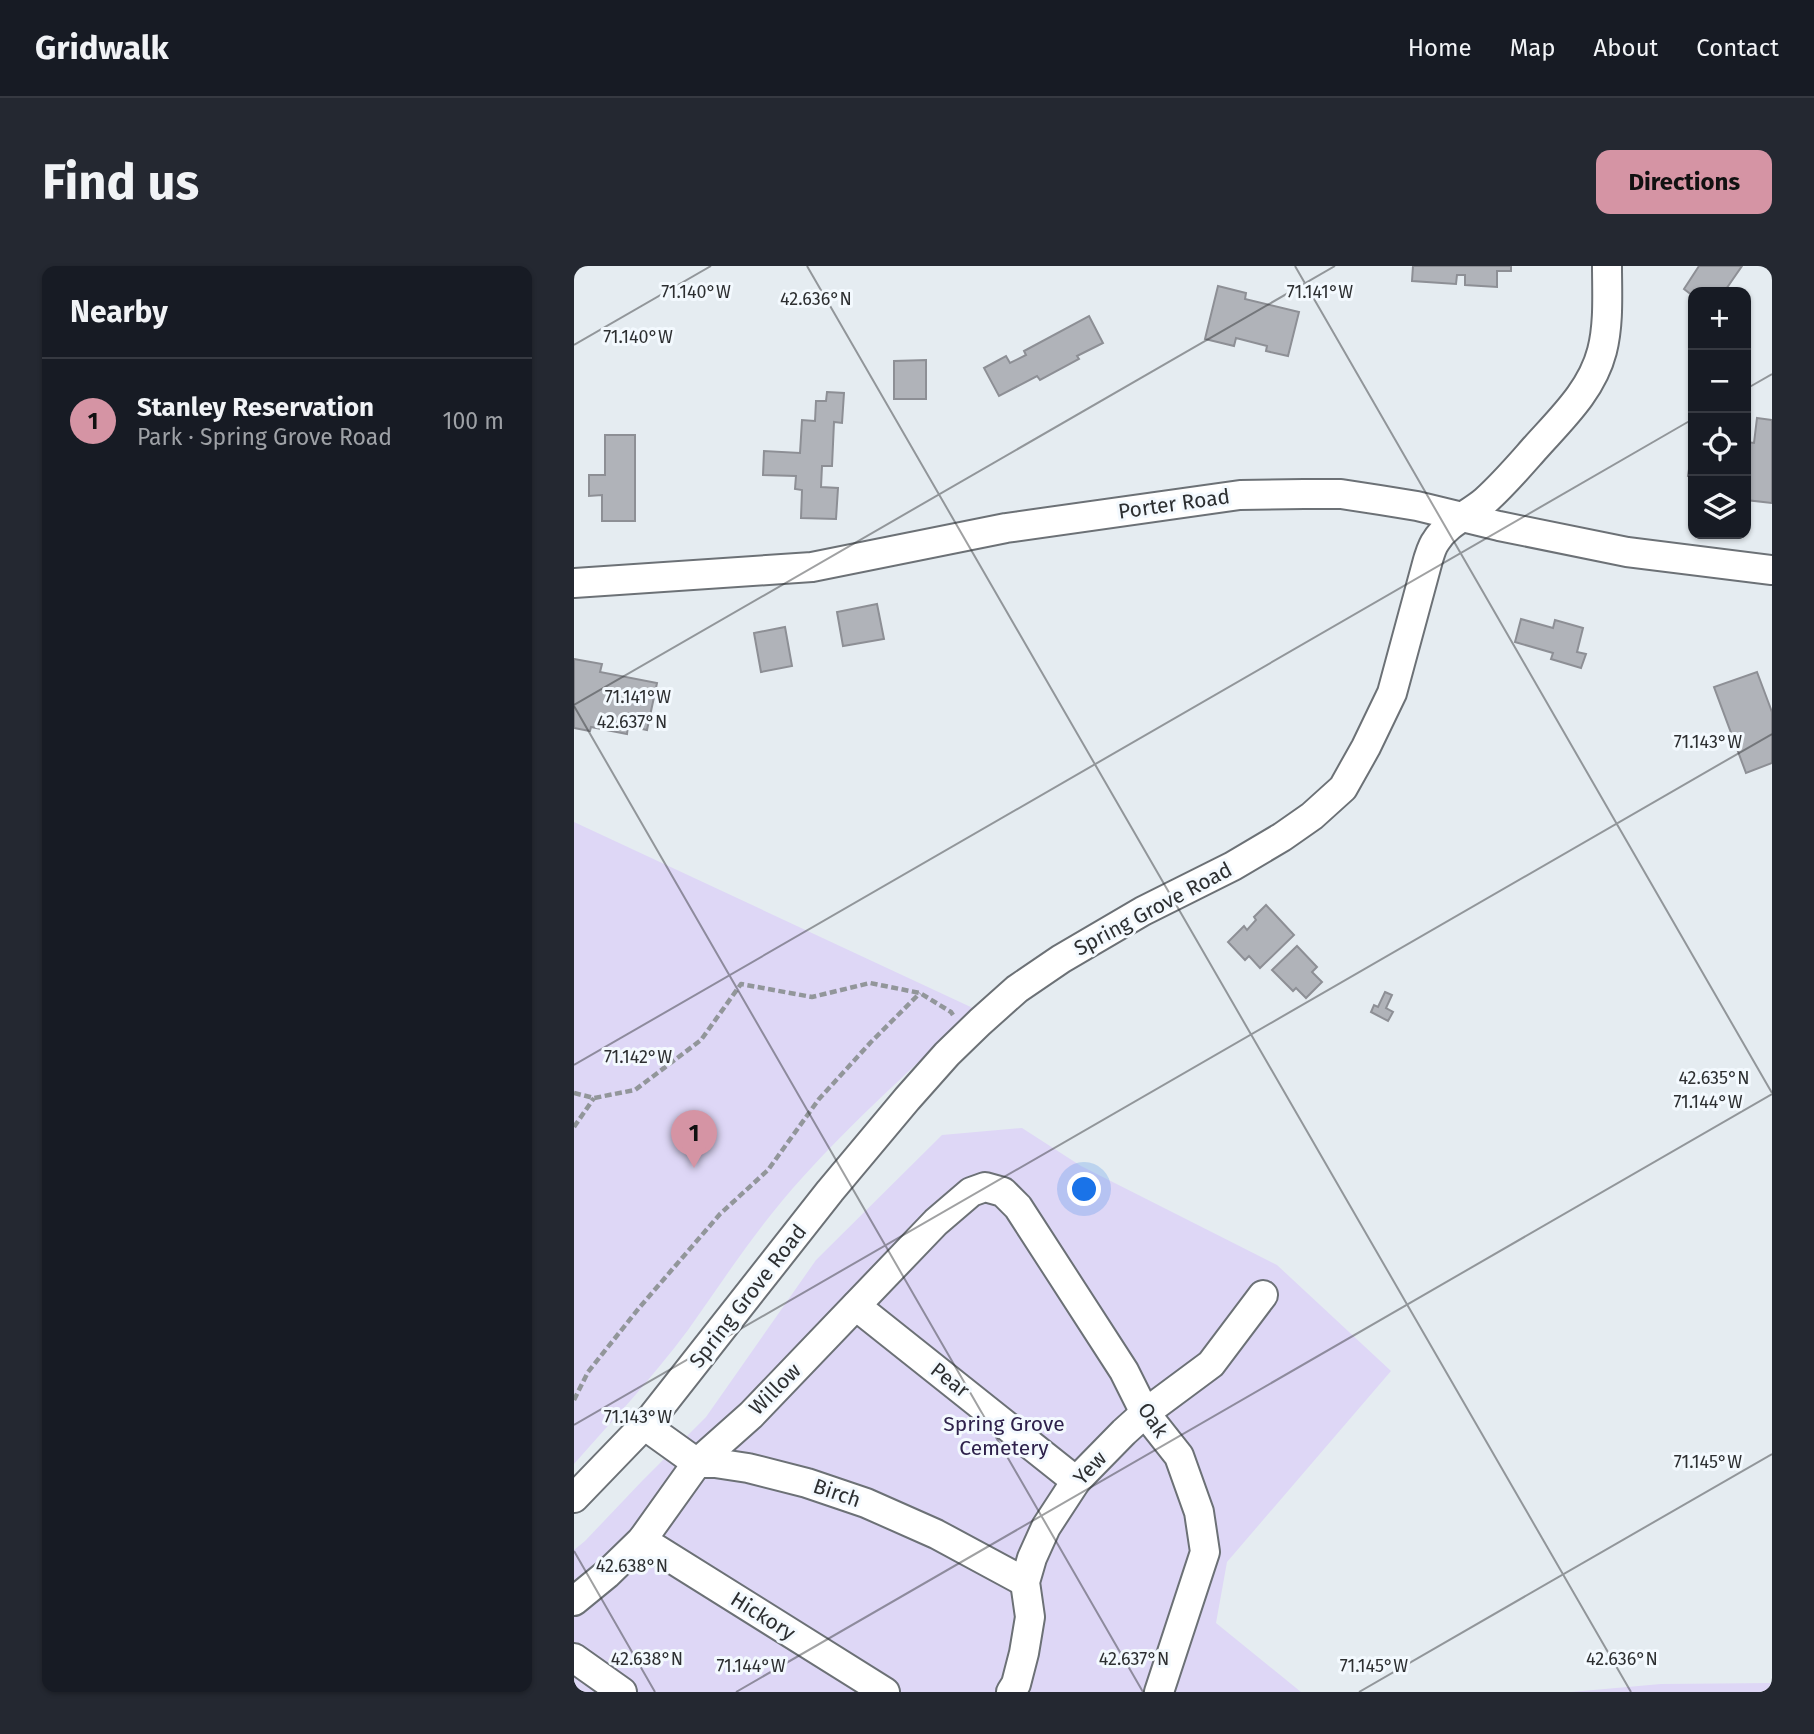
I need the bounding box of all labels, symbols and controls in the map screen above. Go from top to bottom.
text: Gridwalk [35,28,169,68]
text: Home [1408,34,1472,62]
text: Map [1510,34,1556,62]
text: About [1594,34,1658,62]
text: Contact [1696,34,1779,62]
button: Directions [1596,150,1772,214]
text: Find us [42,153,199,212]
text: 71.140°W [661,281,731,303]
text: 71.141°W [1287,281,1353,303]
map controls [1688,287,1751,539]
button: + [1688,287,1751,350]
text: 42.636°N [780,288,852,310]
text: Nearby [70,294,168,330]
text: 71.140°W [603,326,673,348]
button: − [1688,350,1751,413]
text: Stanley Reservation [137,392,374,423]
text: 1 [88,407,98,435]
text: 100 m [443,407,504,435]
button: locate [1688,413,1751,476]
text: Park · Spring Grove Road [137,423,392,451]
button: layers [1688,476,1751,539]
street label: Porter Road [1116,483,1232,525]
text: 71.141°W [605,686,671,708]
text: 42.637°N [597,711,667,733]
text: 71.143°W [1674,731,1742,753]
street label: Spring Grove Road [1069,856,1237,962]
text: 71.142°W [604,1046,672,1068]
text: 42.635°N [1678,1067,1750,1089]
text: 71.144°W [1673,1091,1743,1113]
pin: 1 [671,1110,717,1168]
your location [1067,1172,1101,1206]
street label: Spring Grove Road [684,1219,812,1373]
street label: Pear [925,1357,975,1403]
street label: Willow [744,1358,806,1420]
street label: Oak [1132,1398,1174,1443]
text: 71.143°W [604,1406,672,1428]
park label: Spring Grove Cemetery [943,1411,1065,1461]
street label: Yew [1068,1446,1112,1490]
text: 71.145°W [1674,1451,1742,1473]
street label: Birch [810,1473,864,1513]
text: 42.638°N [596,1555,668,1577]
street label: Hickory [726,1586,801,1646]
text: 42.638°N [611,1648,683,1670]
text: 42.637°N [1099,1648,1169,1670]
text: 42.636°N [1586,1648,1658,1670]
text: 71.144°W [716,1655,786,1677]
text: 71.145°W [1340,1655,1408,1677]

